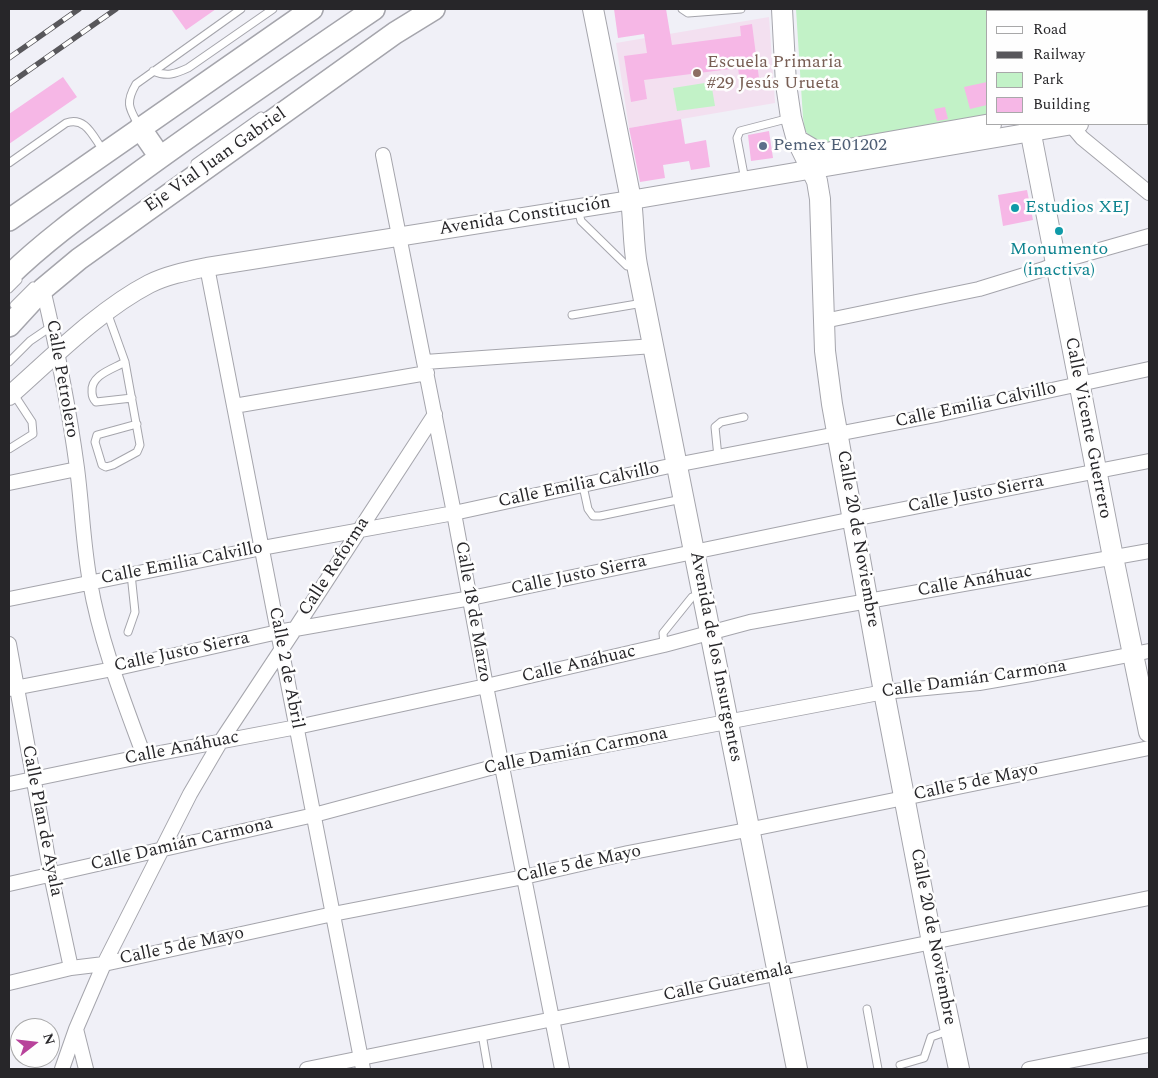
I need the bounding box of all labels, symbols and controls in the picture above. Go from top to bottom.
legend [986,10,1148,125]
text: Road [1033,18,1067,41]
text: Railway [1033,43,1085,66]
place label: Escuela Primaria #29 Jesús Urueta [707,52,842,94]
marker: Escuela Primaria #29 Jesús Urueta [691,67,703,79]
text: Park [1033,68,1064,91]
text: Building [1033,93,1090,116]
street label: Eje Vial Juan Gabriel [141,104,291,218]
place label: Pemex E01202 [773,135,887,157]
marker: Pemex E01202 [757,140,769,152]
street label: Avenida Constitución [438,193,612,241]
place label: Estudios XEJ [1025,197,1131,219]
marker: Estudios XEJ [1009,202,1021,214]
marker: Monumento (inactiva) [1053,225,1065,237]
place label: Monumento (inactiva) [1010,239,1108,282]
street label: Calle Petrolero [40,318,82,440]
street label: Calle Vicente Guerrero [1059,335,1115,521]
street label: Calle Emilia Calvillo [893,378,1059,434]
street label: Calle 20 de Noviembre [831,449,883,629]
street label: Calle Emilia Calvillo [496,458,662,514]
street label: Calle Justo Sierra [906,471,1046,519]
street label: Calle Reforma [295,514,375,620]
street label: Calle Emilia Calvillo [99,538,265,590]
street label: Calle 18 de Marzo [449,540,495,684]
street label: Avenida de los Insurgentes [684,550,746,764]
street label: Calle Justo Sierra [509,551,649,601]
street label: Calle Anáhuac [916,561,1034,603]
street label: Calle 2 de Abril [263,605,307,731]
street label: Calle Justo Sierra [112,628,252,678]
street label: Calle Anáhuac [520,641,638,689]
street label: Calle Damián Carmona [880,656,1068,704]
street label: Calle Damián Carmona [482,724,670,780]
street label: Calle Anáhuac [123,727,241,771]
street label: Calle Plan de Ayala [16,744,66,898]
street label: Calle 5 de Mayo [912,759,1040,807]
street label: Calle Damián Carmona [89,813,275,877]
street label: Calle 5 de Mayo [515,841,643,889]
street label: Calle 20 de Noviembre [904,847,960,1027]
street label: Calle 5 de Mayo [118,923,246,971]
street label: Calle Guatemala [661,959,795,1007]
north arrow [10,1018,60,1068]
text: N [37,1031,61,1047]

